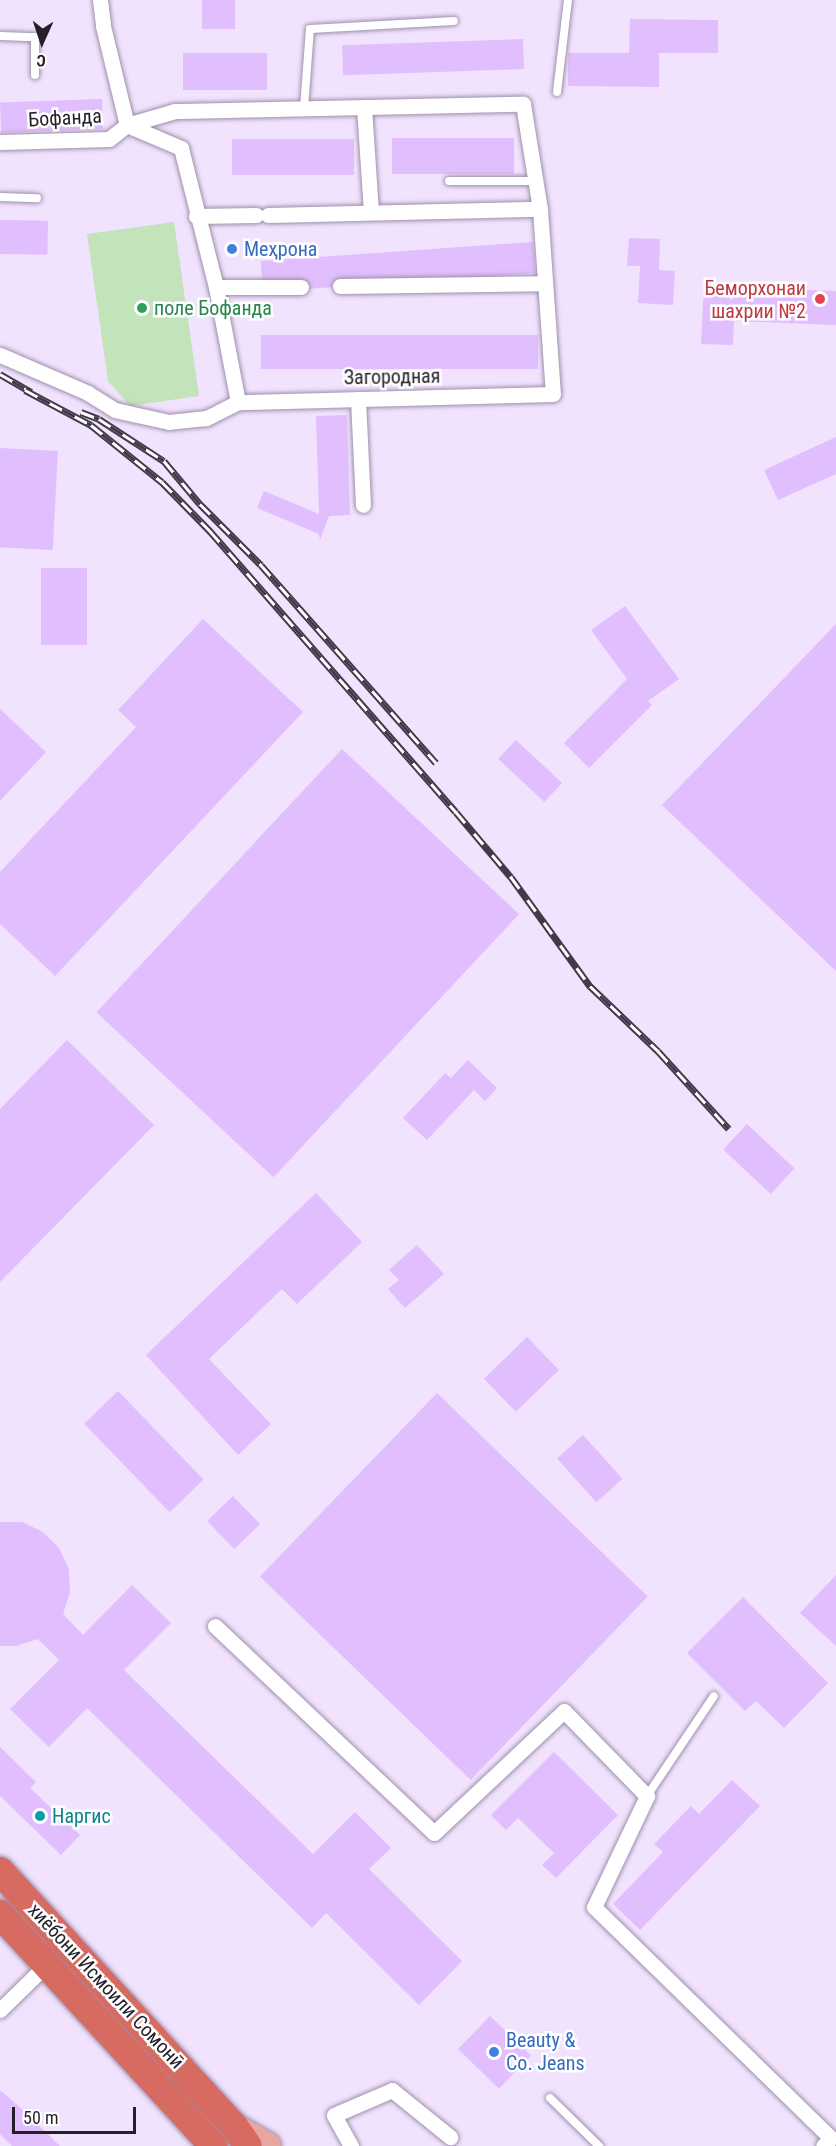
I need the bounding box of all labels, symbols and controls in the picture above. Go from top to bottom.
north arrow [12,12,72,72]
text: С [36,51,46,70]
street label: Бофанда [28,104,102,132]
place label: Меҳрона [244,237,317,261]
marker: Меҳрона [225,242,239,256]
place label: Беморхонаи шахрии №2 [704,276,806,323]
marker: Беморхонаи шахрии №2 [811,290,829,308]
place label: поле Бофанда [154,296,272,320]
marker: поле Бофанда [135,301,149,315]
street label: Загородная [344,364,440,390]
place label: Наргис [52,1804,111,1828]
marker: Наргис [33,1809,47,1823]
street label: хиёбони Исмоили Сомонӣ [23,1898,189,2074]
place label: Beauty & Co. Jeans [506,2028,585,2075]
marker: Beauty & Co. Jeans [487,2045,501,2059]
scale bar [15,2095,140,2133]
text: 50 m [23,2107,58,2128]

